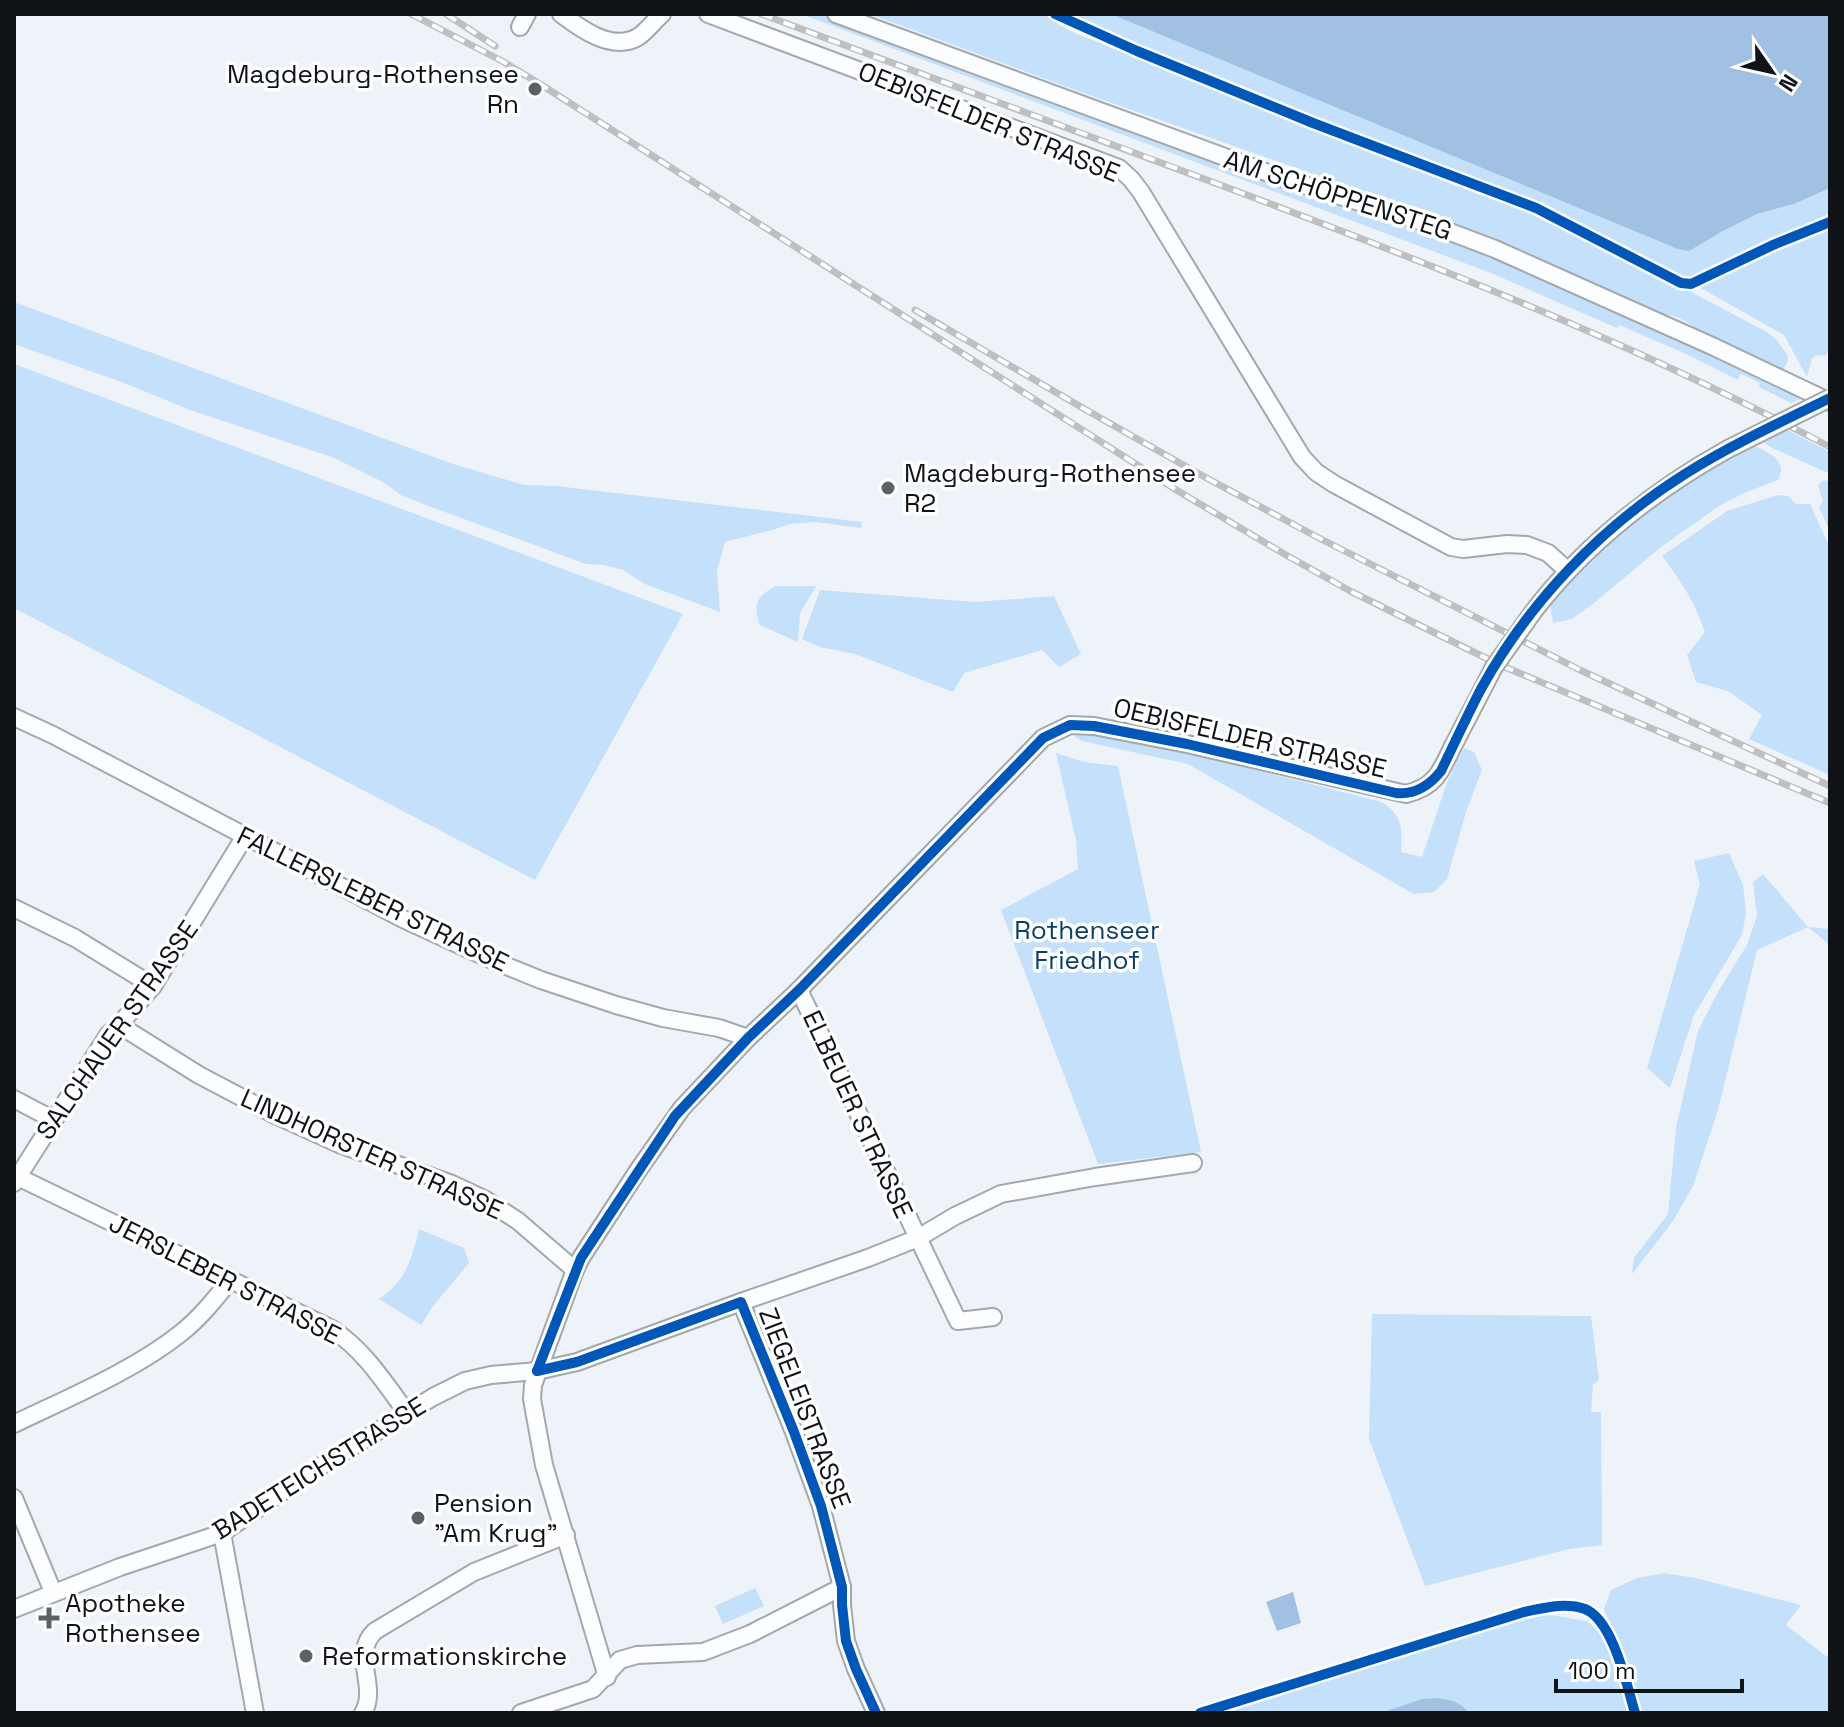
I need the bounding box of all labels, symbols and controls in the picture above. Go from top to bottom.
north arrow [1732,32,1812,112]
street label: OEBISFELDER STRASSE [853,54,1125,190]
place label: Magdeburg-Rothensee Rn [227,57,519,121]
text: N [1773,69,1804,97]
marker: Magdeburg-Rothensee Rn [526,80,544,98]
street label: AM SCHÖPPENSTEG [1220,142,1456,248]
place label: Magdeburg-Rothensee R2 [904,456,1196,520]
marker: Magdeburg-Rothensee R2 [879,479,897,497]
street label: OEBISFELDER STRASSE [1110,690,1390,786]
street label: FALLERSLEBER STRASSE [232,818,514,980]
park label: Rothenseer Friedhof [1014,913,1160,977]
street label: SALCHAUER STRASSE [28,914,206,1146]
street label: ELBEUER STRASSE [795,1005,921,1223]
street label: LINDHORSTER STRASSE [235,1081,509,1227]
street label: JERSLEBER STRASSE [103,1206,347,1352]
street label: ZIEGELEISTRASSE [751,1303,859,1513]
street label: BADETEICHSTRASSE [206,1389,432,1547]
place label: Pension "Am Krug" [434,1486,558,1550]
marker: Pension "Am Krug" [409,1509,427,1527]
place label: Apotheke Rothensee [65,1586,201,1650]
marker: Apotheke Rothensee [40,1609,58,1627]
place label: Reformationskirche [322,1639,567,1673]
scale bar [1556,1643,1742,1693]
marker: Reformationskirche [297,1647,315,1665]
text: 100 m [1568,1655,1636,1686]

